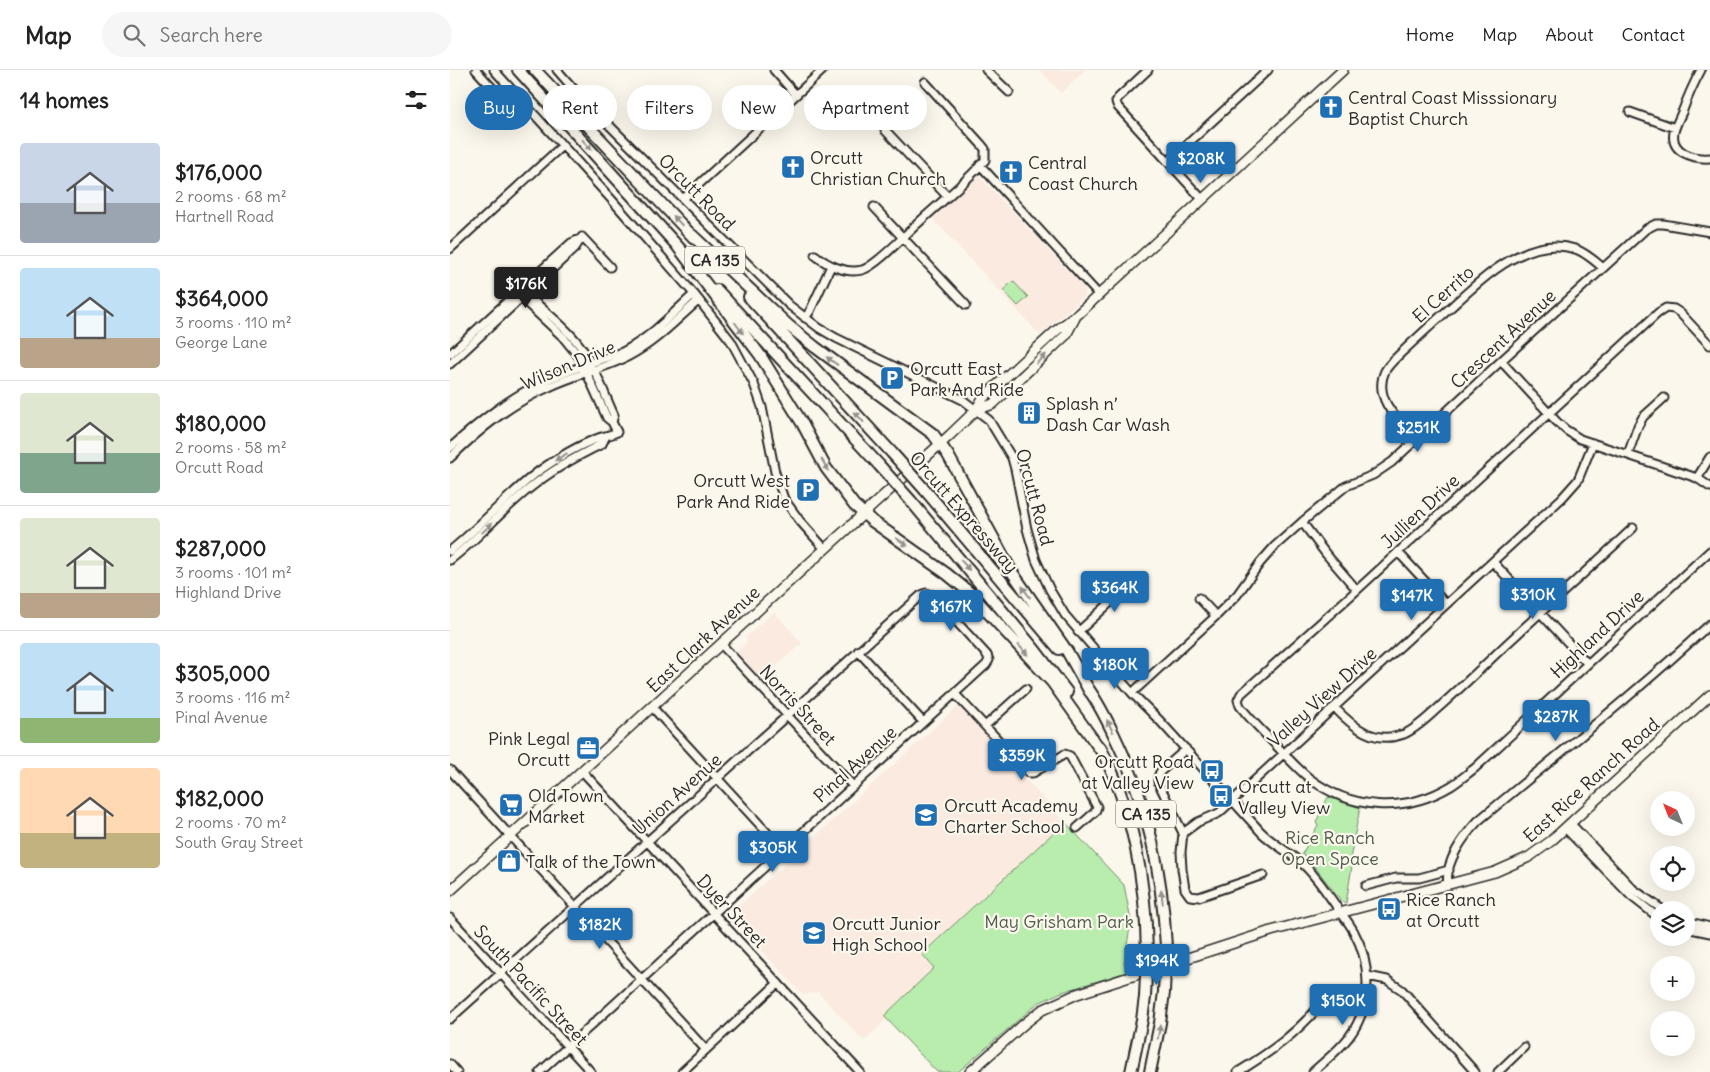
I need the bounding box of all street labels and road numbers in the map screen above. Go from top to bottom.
street label: Orcutt Road [654,149,741,236]
road number: CA 135 [685,246,745,274]
street label: El Cerrito [1407,260,1479,328]
street label: Crescent Avenue [1445,284,1561,394]
street label: Wilson Drive [517,335,619,395]
street label: Orcutt Expressway [905,446,1023,578]
street label: Orcutt Road [1011,446,1059,548]
street label: Jullien Drive [1376,469,1464,553]
street label: East Clark Avenue [642,581,764,697]
street label: Highland Drive [1545,585,1649,683]
street label: Valley View Drive [1263,642,1381,752]
street label: Norris Street [755,660,841,750]
street label: East Rice Ranch Road [1518,712,1664,847]
street label: Pinal Avenue [809,721,901,807]
street label: Union Avenue [628,748,726,840]
road number: CA 135 [1116,801,1176,828]
street label: Dyer Street [692,869,772,953]
street label: South Pacific Street [469,920,593,1050]

